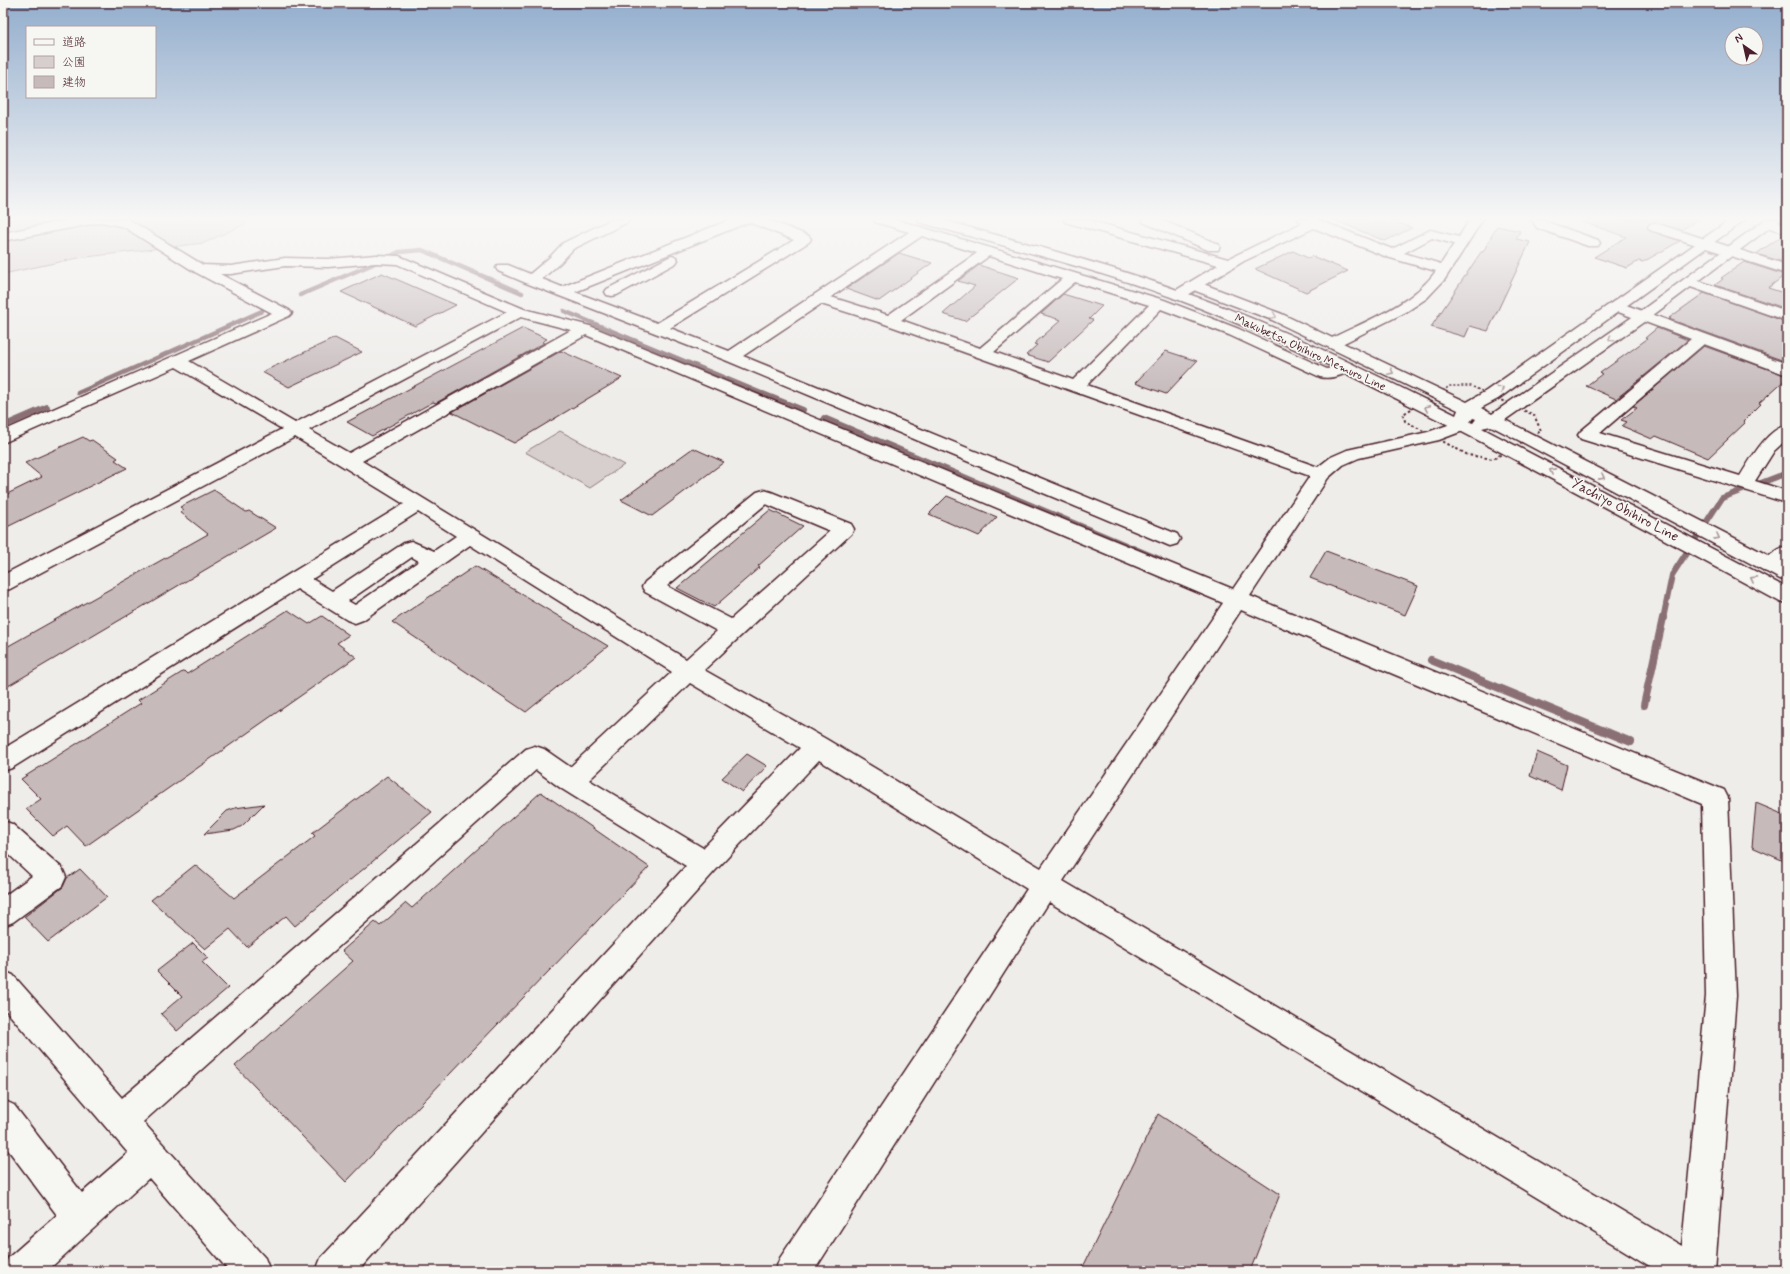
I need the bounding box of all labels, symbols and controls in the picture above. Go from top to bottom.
legend [26,26,156,98]
north arrow [1724,26,1764,66]
text: N [1732,31,1746,46]
text: 道路 [62,35,86,51]
text: 公園 [62,55,86,71]
text: 建物 [62,75,86,91]
street label: Makubetsu Obihiro Memuro Line [1232,311,1388,395]
one-way arrow [1271,311,1278,319]
one-way arrow [1608,334,1615,341]
one-way arrow [1387,367,1395,375]
one-way arrow [1496,387,1503,394]
one-way arrow [1423,405,1431,413]
one-way arrow [1548,468,1556,476]
one-way arrow [1598,472,1605,480]
street label: Yachiyo Obihiro Line [1568,474,1682,546]
one-way arrow [1713,533,1720,540]
one-way arrow [1749,576,1757,583]

